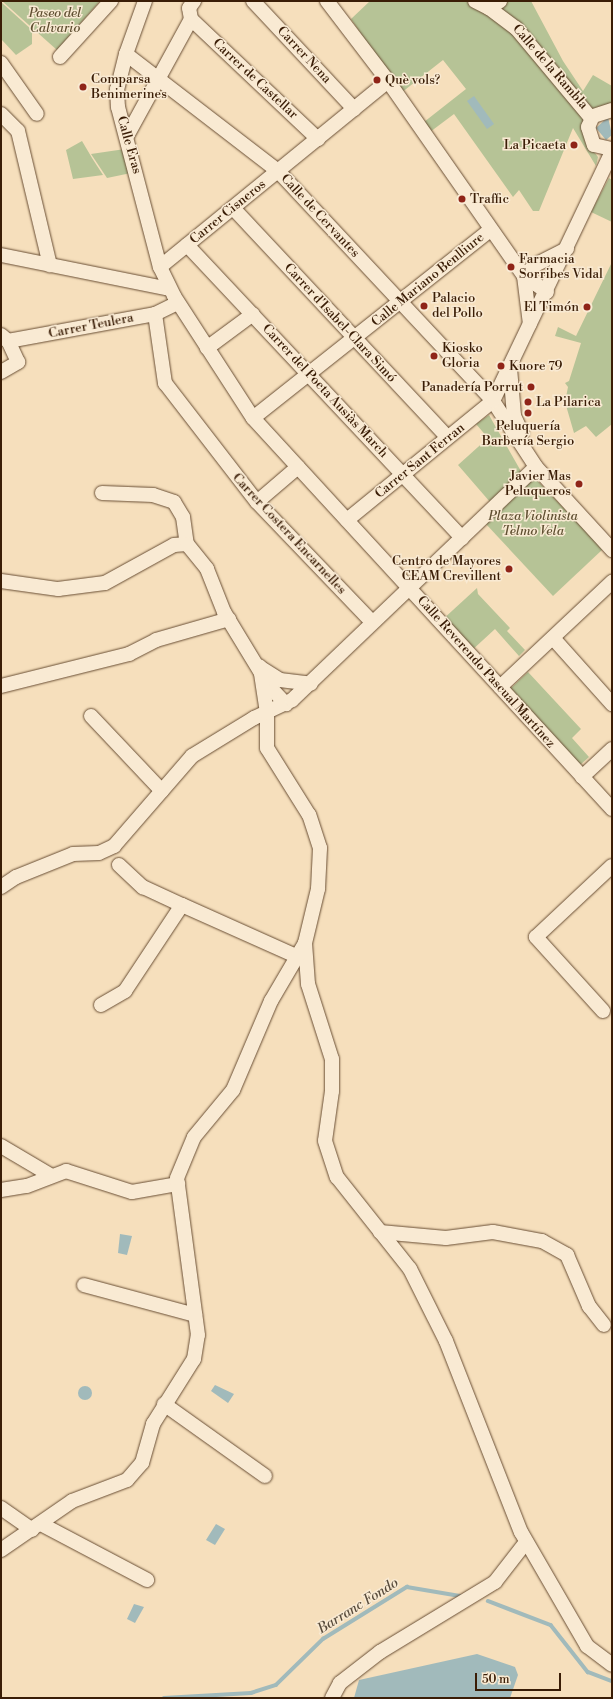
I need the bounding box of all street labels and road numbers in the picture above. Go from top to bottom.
street label: Calle de la Rambla [509,21,591,113]
street label: Carrer Nena [274,23,334,87]
street label: Carrer de Castellar [209,36,301,122]
street label: Calle Eras [113,114,145,176]
street label: Calle de Cervantes [277,171,363,261]
street label: Carrer Cisneros [187,177,269,247]
street label: Calle Mariano Benlliure [369,230,487,330]
street label: Carrer d'Isabel-Clara Simó [281,260,399,386]
street label: Carrer Teulera [47,310,135,342]
street label: Carrer del Poeta Ausiàs March [259,321,391,461]
street label: Carrer Sant Ferran [372,420,468,502]
street label: Carrer Costera Encarnelles [229,470,349,598]
street label: Calle Reverendo Pascual Martínez [414,593,558,751]

